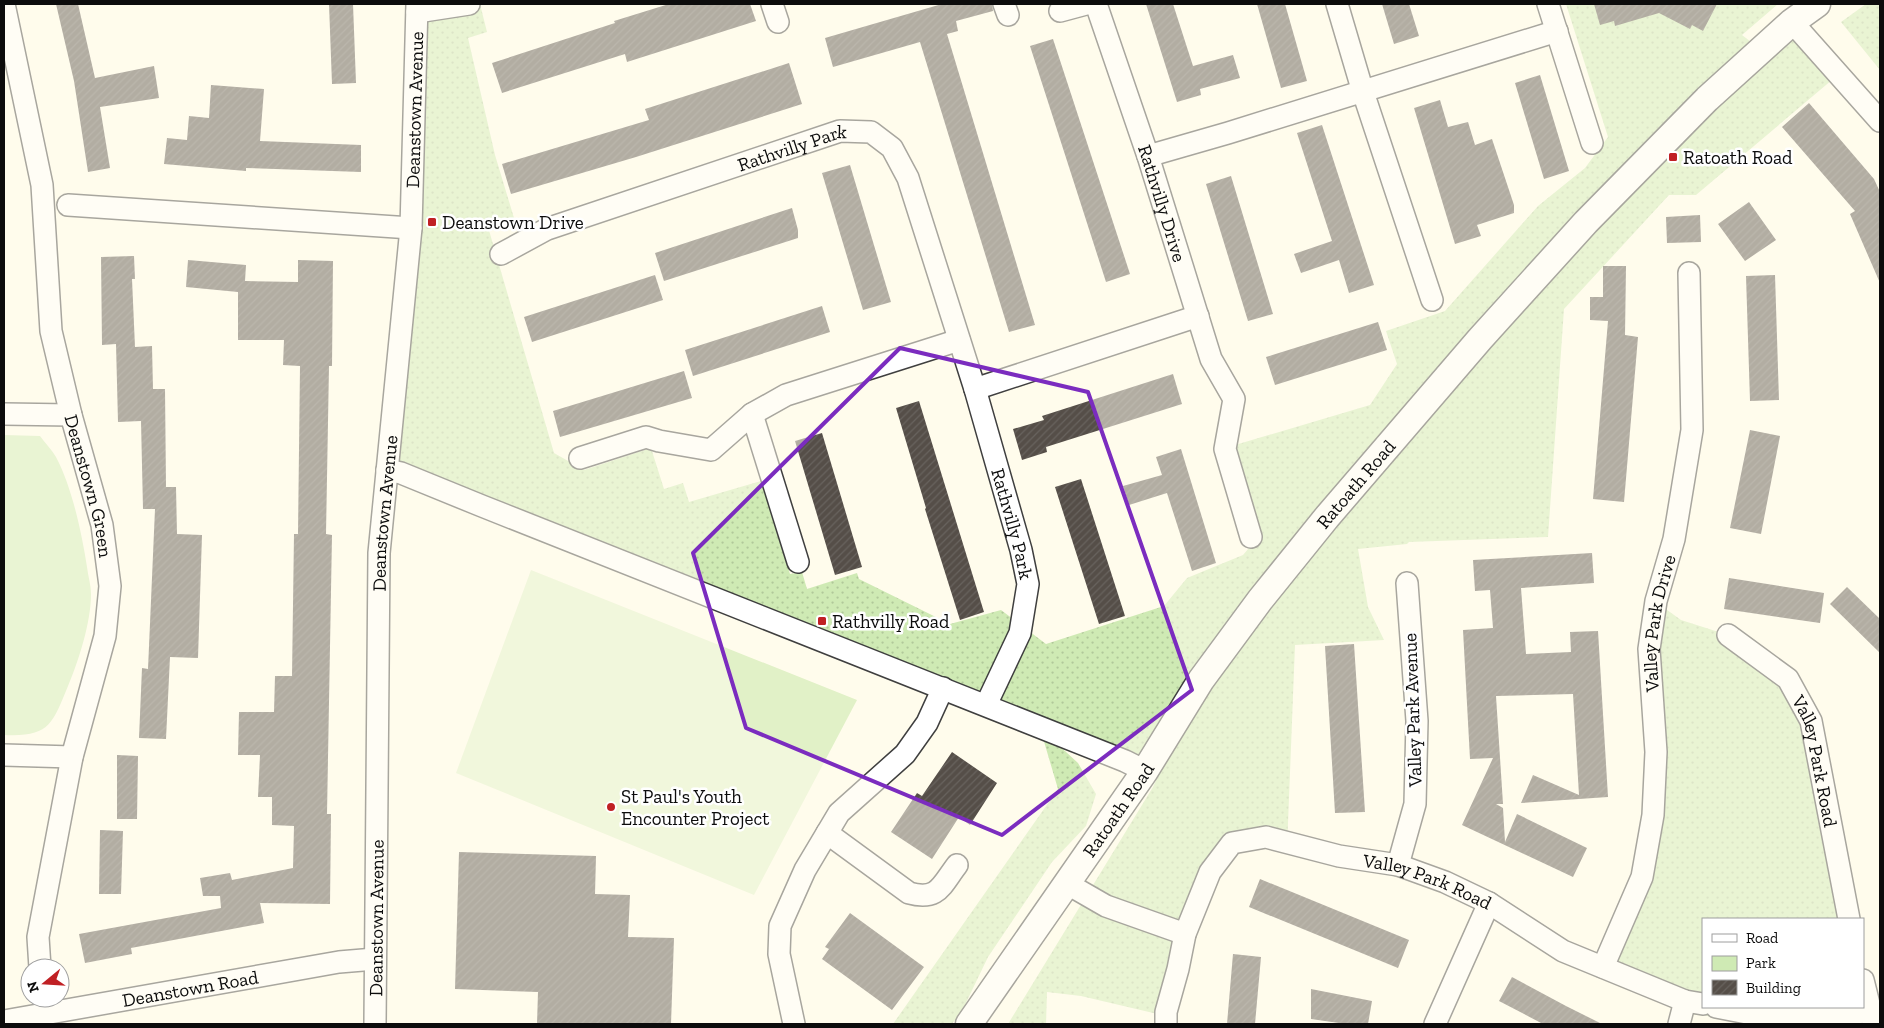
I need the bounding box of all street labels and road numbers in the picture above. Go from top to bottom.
street label: Deanstown Avenue [401,31,428,188]
street label: Rathvilly Park [735,120,847,176]
street label: Rathvilly Drive [1133,142,1191,265]
street label: Deanstown Green [59,412,117,559]
street label: Deanstown Avenue [368,434,403,592]
street label: Ratoath Road [1312,435,1401,533]
street label: Rathvilly Park [986,465,1038,582]
street label: Valley Park Drive [1638,552,1681,694]
street label: Valley Park Avenue [1398,632,1427,788]
street label: Valley Park Road [1787,690,1842,829]
street label: Ratoath Road [1078,758,1160,862]
street label: Deanstown Avenue [364,839,389,997]
street label: Valley Park Road [1361,849,1496,915]
street label: Deanstown Road [120,965,261,1012]

